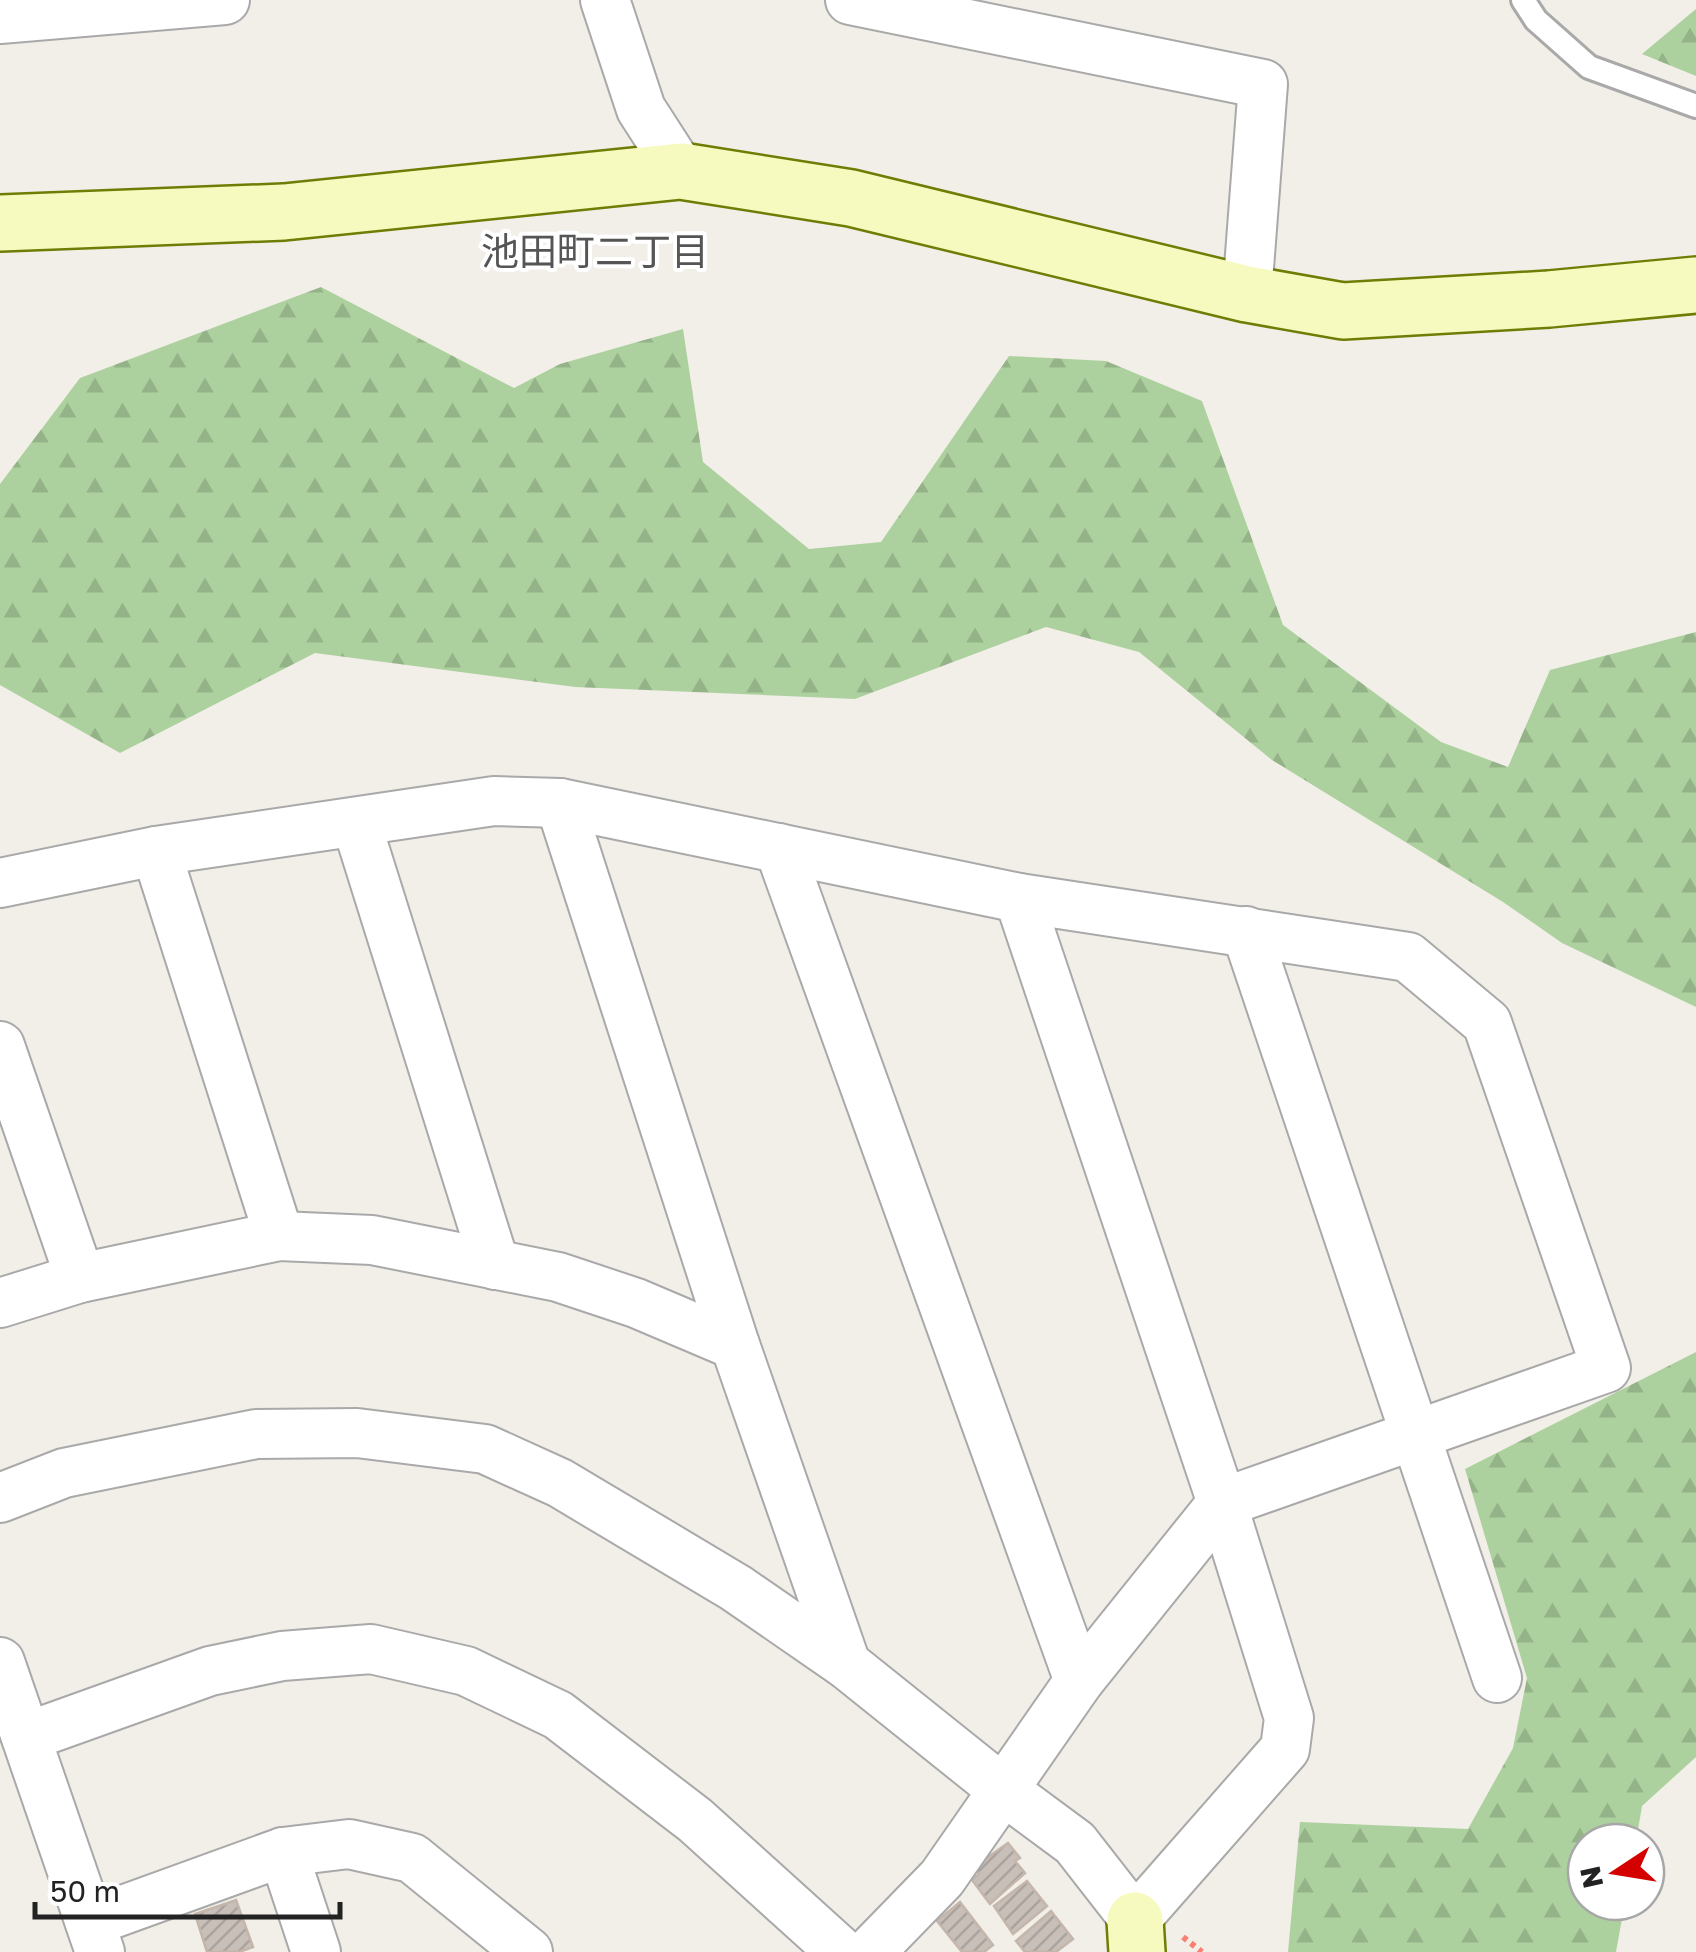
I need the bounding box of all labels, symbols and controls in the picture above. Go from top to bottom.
district label: 池田町二丁目 [481,228,709,273]
north arrow [1566,1822,1666,1922]
scale bar [35,1857,340,1919]
text: N [1573,1863,1609,1891]
text: 50 m [50,1873,120,1909]

